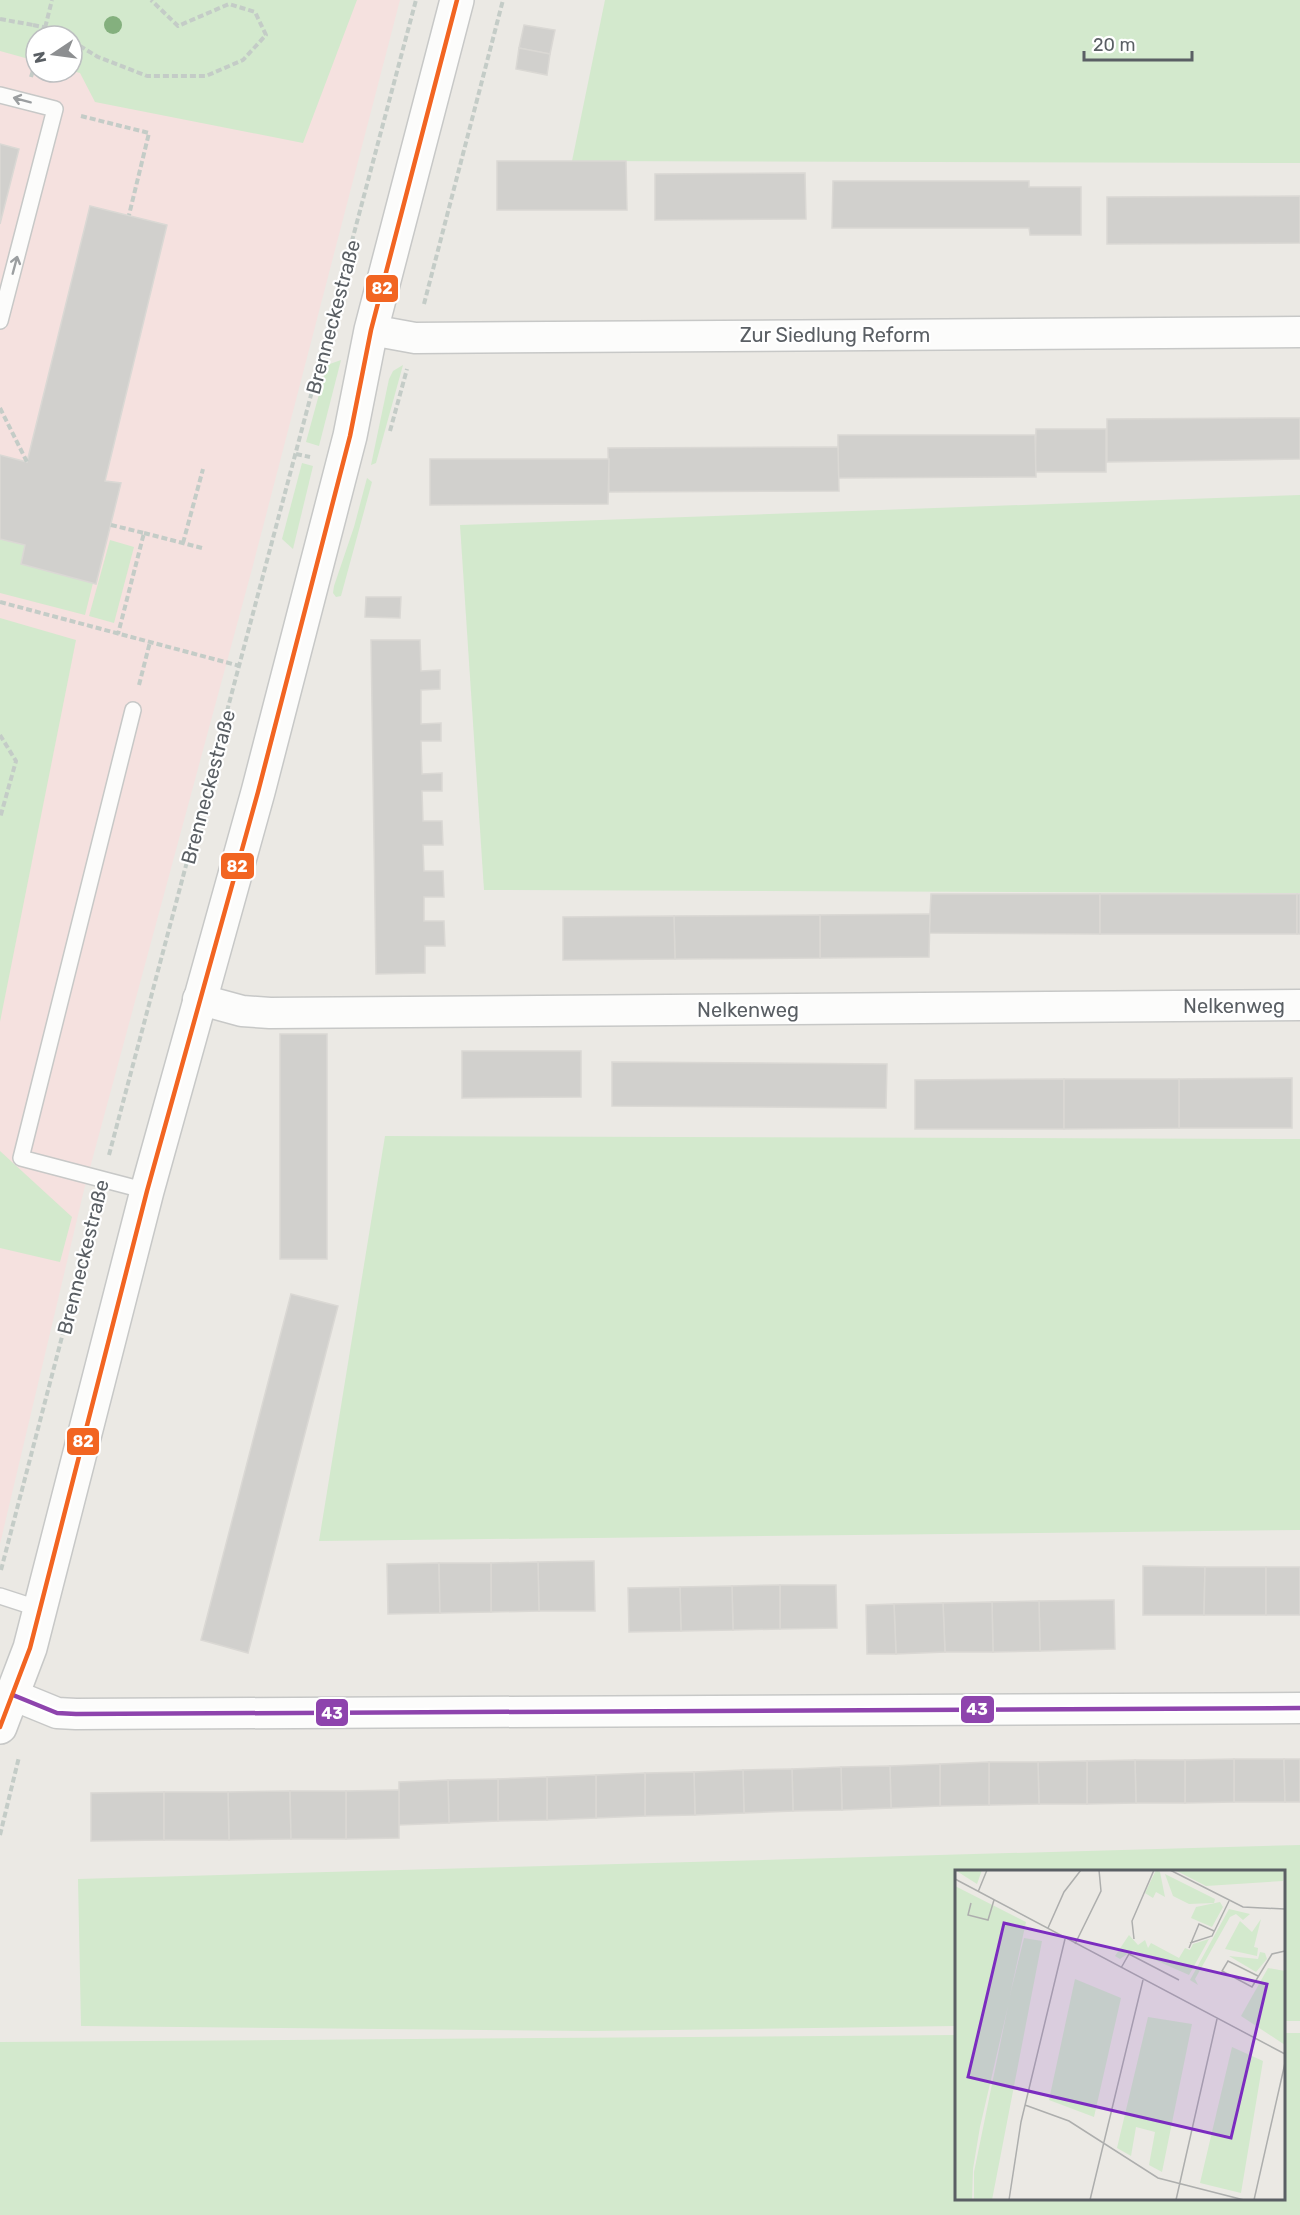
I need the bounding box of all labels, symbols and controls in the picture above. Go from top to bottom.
north arrow [24,24,84,84]
scale bar [1084,24,1192,62]
text: 20 m [1093,34,1135,56]
text: N [29,50,50,65]
one-way arrow [13,94,32,106]
street label: Brenneckestraße [301,237,365,397]
one-way arrow [9,256,21,275]
line badge: 82 [365,274,399,303]
text: 82 [371,279,393,298]
street label: Zur Siedlung Reform [740,323,930,347]
street label: Brenneckestraße [176,707,240,867]
line badge: 82 [220,852,255,880]
text: 82 [226,857,248,876]
street label: Nelkenweg [1183,994,1285,1018]
street label: Nelkenweg [697,998,799,1022]
street label: Brenneckestraße [52,1177,114,1337]
line badge: 82 [66,1427,100,1456]
text: 82 [72,1432,94,1451]
line badge: 43 [960,1695,995,1724]
line badge: 43 [315,1698,349,1727]
text: 43 [966,1700,988,1719]
text: 43 [321,1704,343,1723]
inset map [955,1870,1285,2200]

